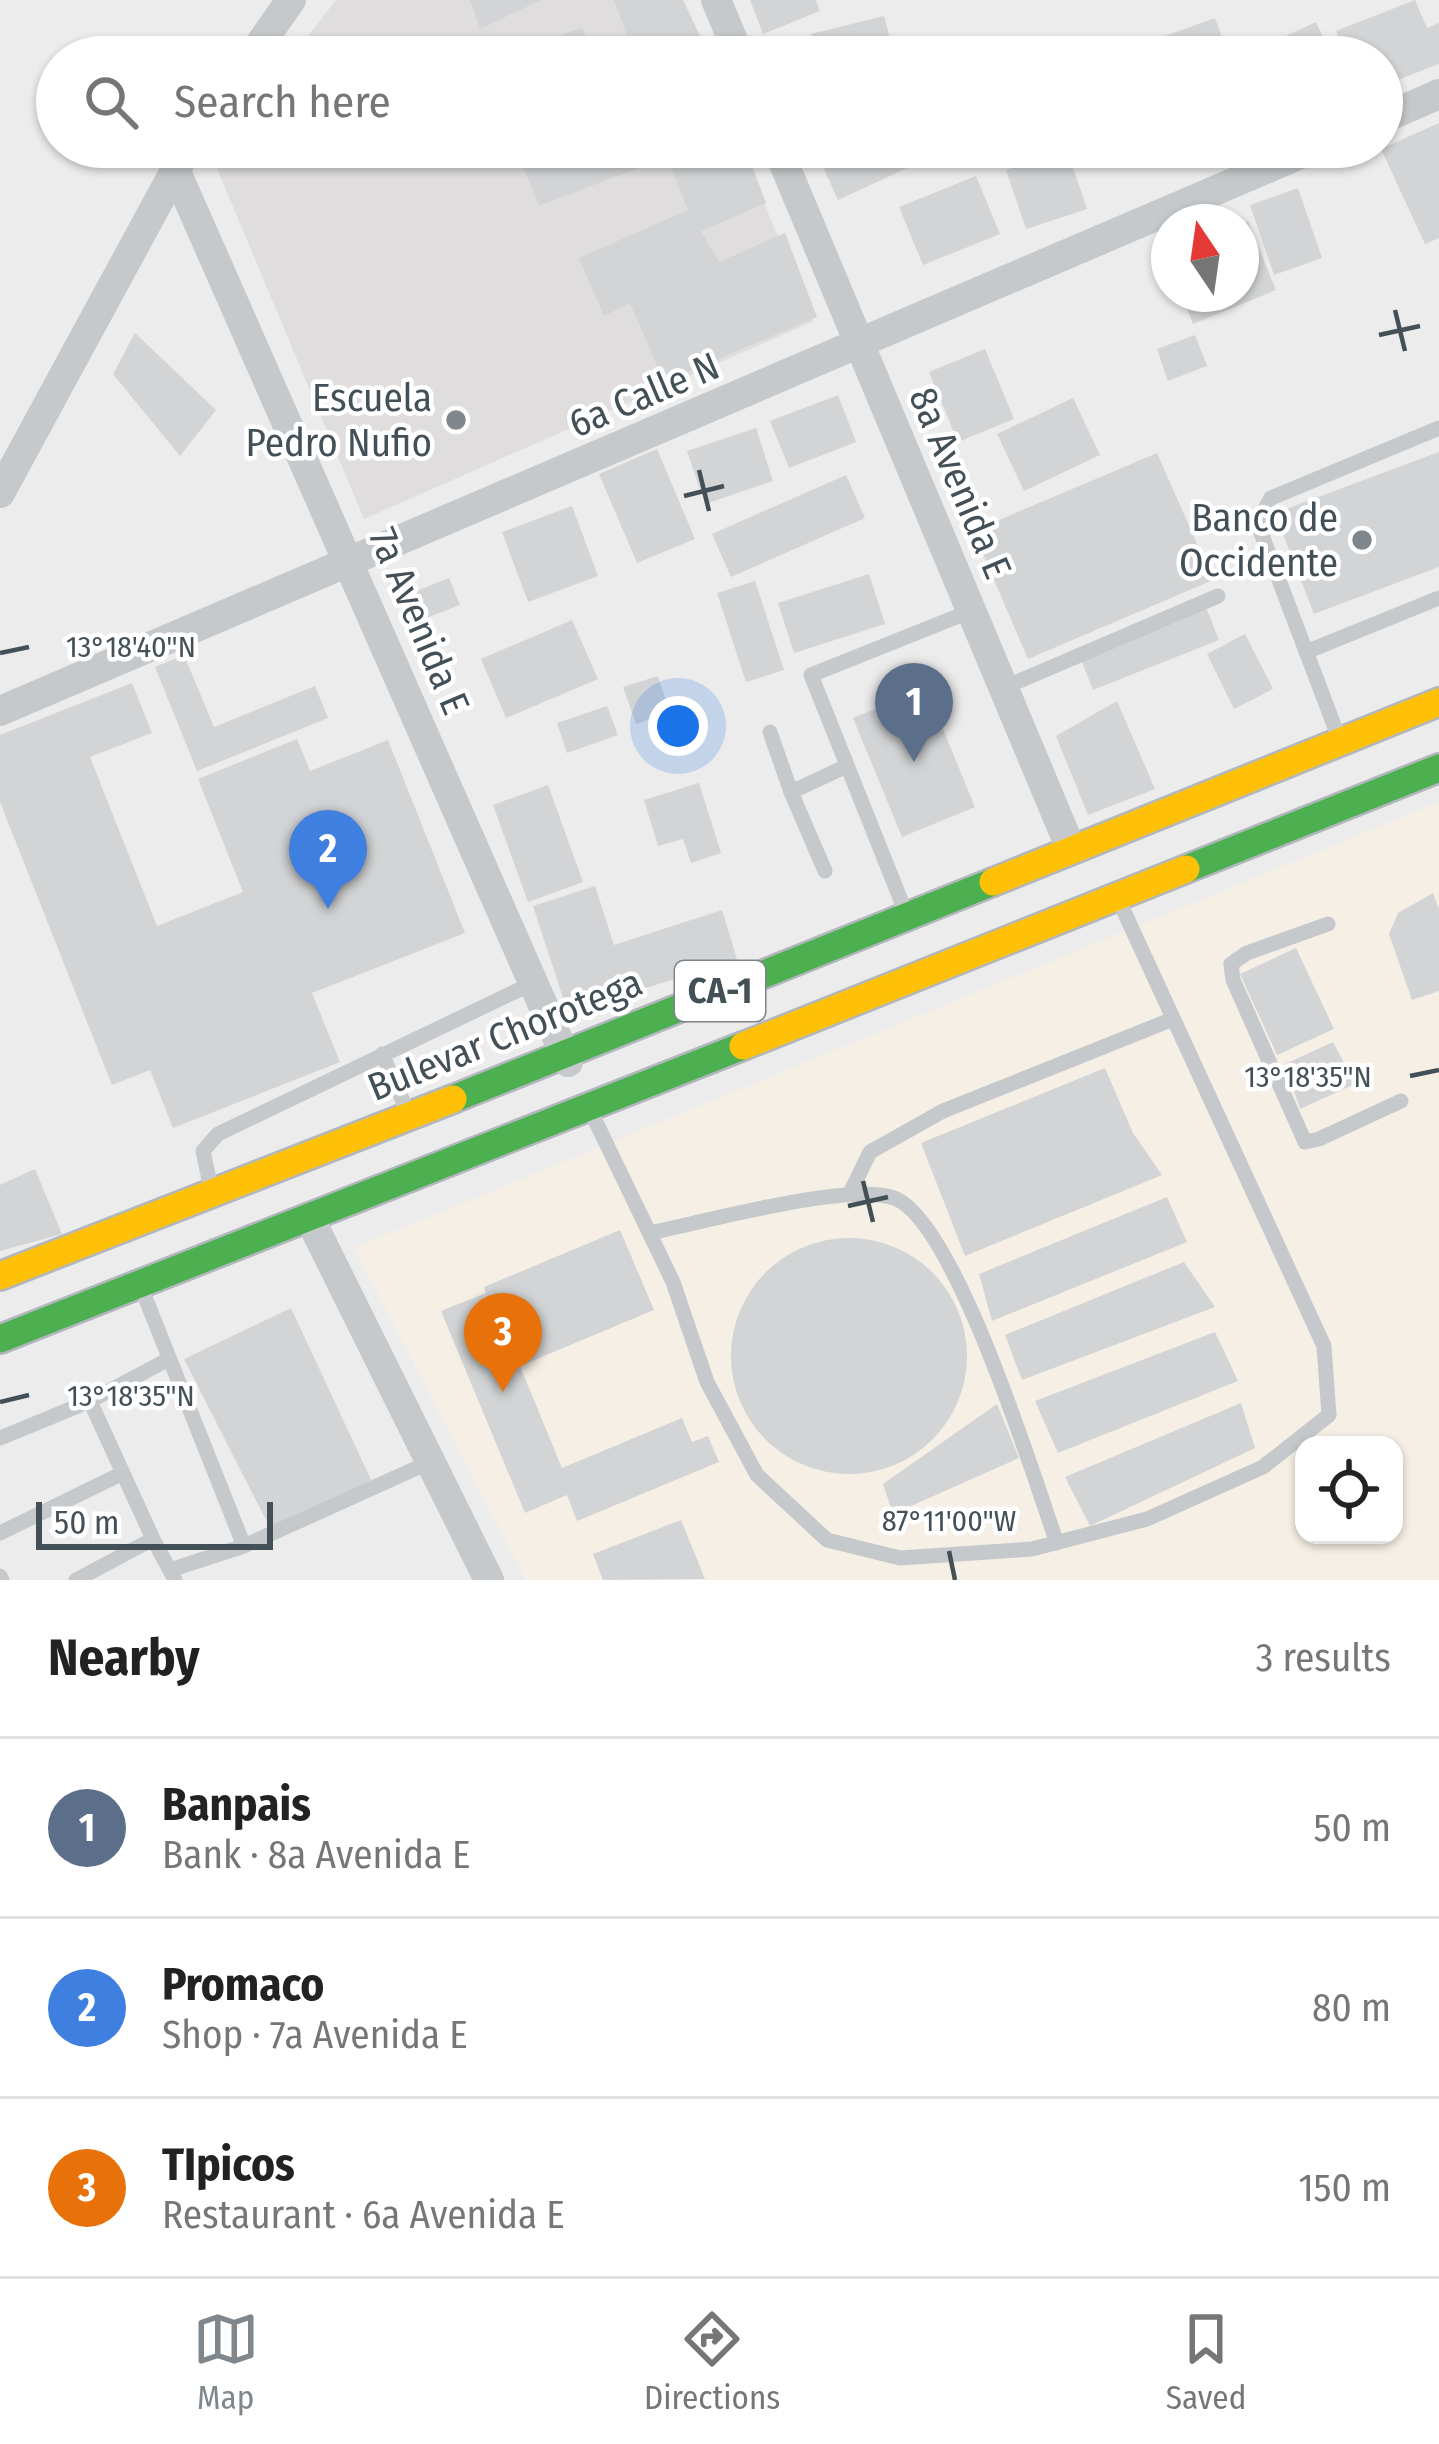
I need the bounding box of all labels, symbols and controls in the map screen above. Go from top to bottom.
search box [36,36,1403,168]
icon: search [78,69,144,135]
text: Search here [174,75,391,129]
north arrow [1151,204,1259,312]
street label: 6a Calle N [562,343,726,447]
place label: Escuela Pedro Nufio [245,375,432,466]
street label: 8a Avenida E [899,381,1021,585]
marker: Escuela Pedro Nufio [443,407,469,433]
place label: Banco de Occidente [1179,495,1338,586]
street label: 7a Avenida E [359,521,479,721]
marker: Banco de Occidente [1349,527,1375,553]
text: 13°18'40"N [66,629,196,665]
pin: 1 [875,663,953,762]
your location [648,696,708,756]
pin: 2 [289,810,367,909]
street label: Bulevar Chorotega [361,959,649,1111]
road number: CA-1 [675,961,765,1021]
text: 13°18'35"N [1244,1059,1372,1095]
pin: 3 [464,1293,542,1392]
text: 13°18'35"N [67,1378,195,1414]
map controls [1295,1436,1403,1544]
button: locate [1295,1436,1403,1544]
scale bar [36,1496,273,1549]
text: 50 m [54,1503,119,1543]
text: 87°11'00"W [882,1503,1016,1539]
text: Nearby [48,1627,200,1689]
text: 3 results [1256,1635,1391,1681]
text: Banpais [162,1778,311,1832]
text: 1 [79,1805,95,1851]
text: 50 m [1314,1805,1391,1851]
text: Bank · 8a Avenida E [162,1832,470,1878]
text: Promaco [162,1958,324,2012]
text: 2 [78,1985,96,2031]
text: 80 m [1312,1985,1391,2031]
text: Shop · 7a Avenida E [162,2012,468,2058]
text: TIpicos [162,2138,295,2192]
text: 3 [78,2165,96,2211]
text: 150 m [1298,2165,1391,2211]
text: Restaurant · 6a Avenida E [162,2192,564,2238]
tab: Map [193,2306,259,2418]
tab: Directions [644,2306,780,2418]
tab: Saved [1166,2306,1246,2418]

